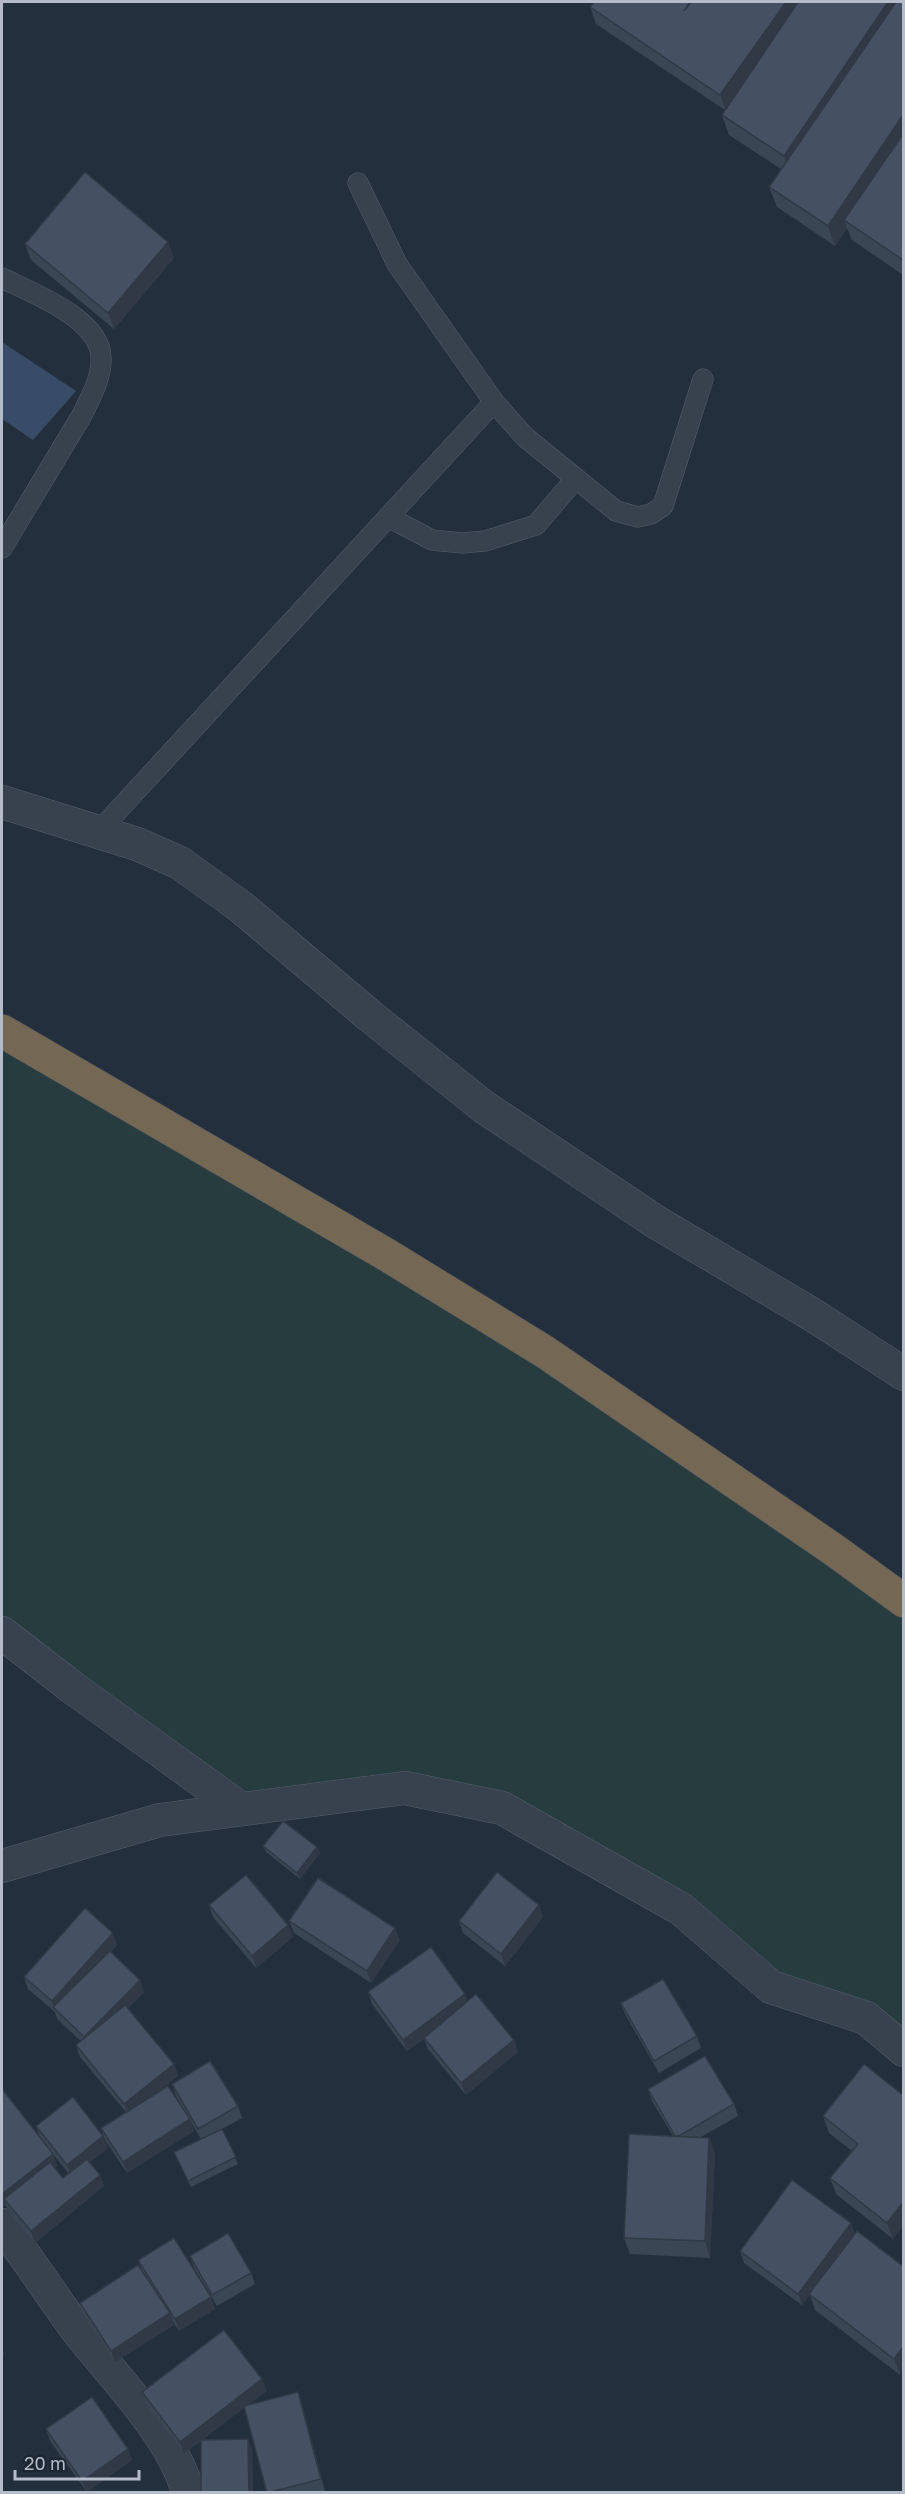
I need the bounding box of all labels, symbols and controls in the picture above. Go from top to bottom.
scale bar [15,2443,140,2481]
text: 20 m [24,2452,66,2474]

